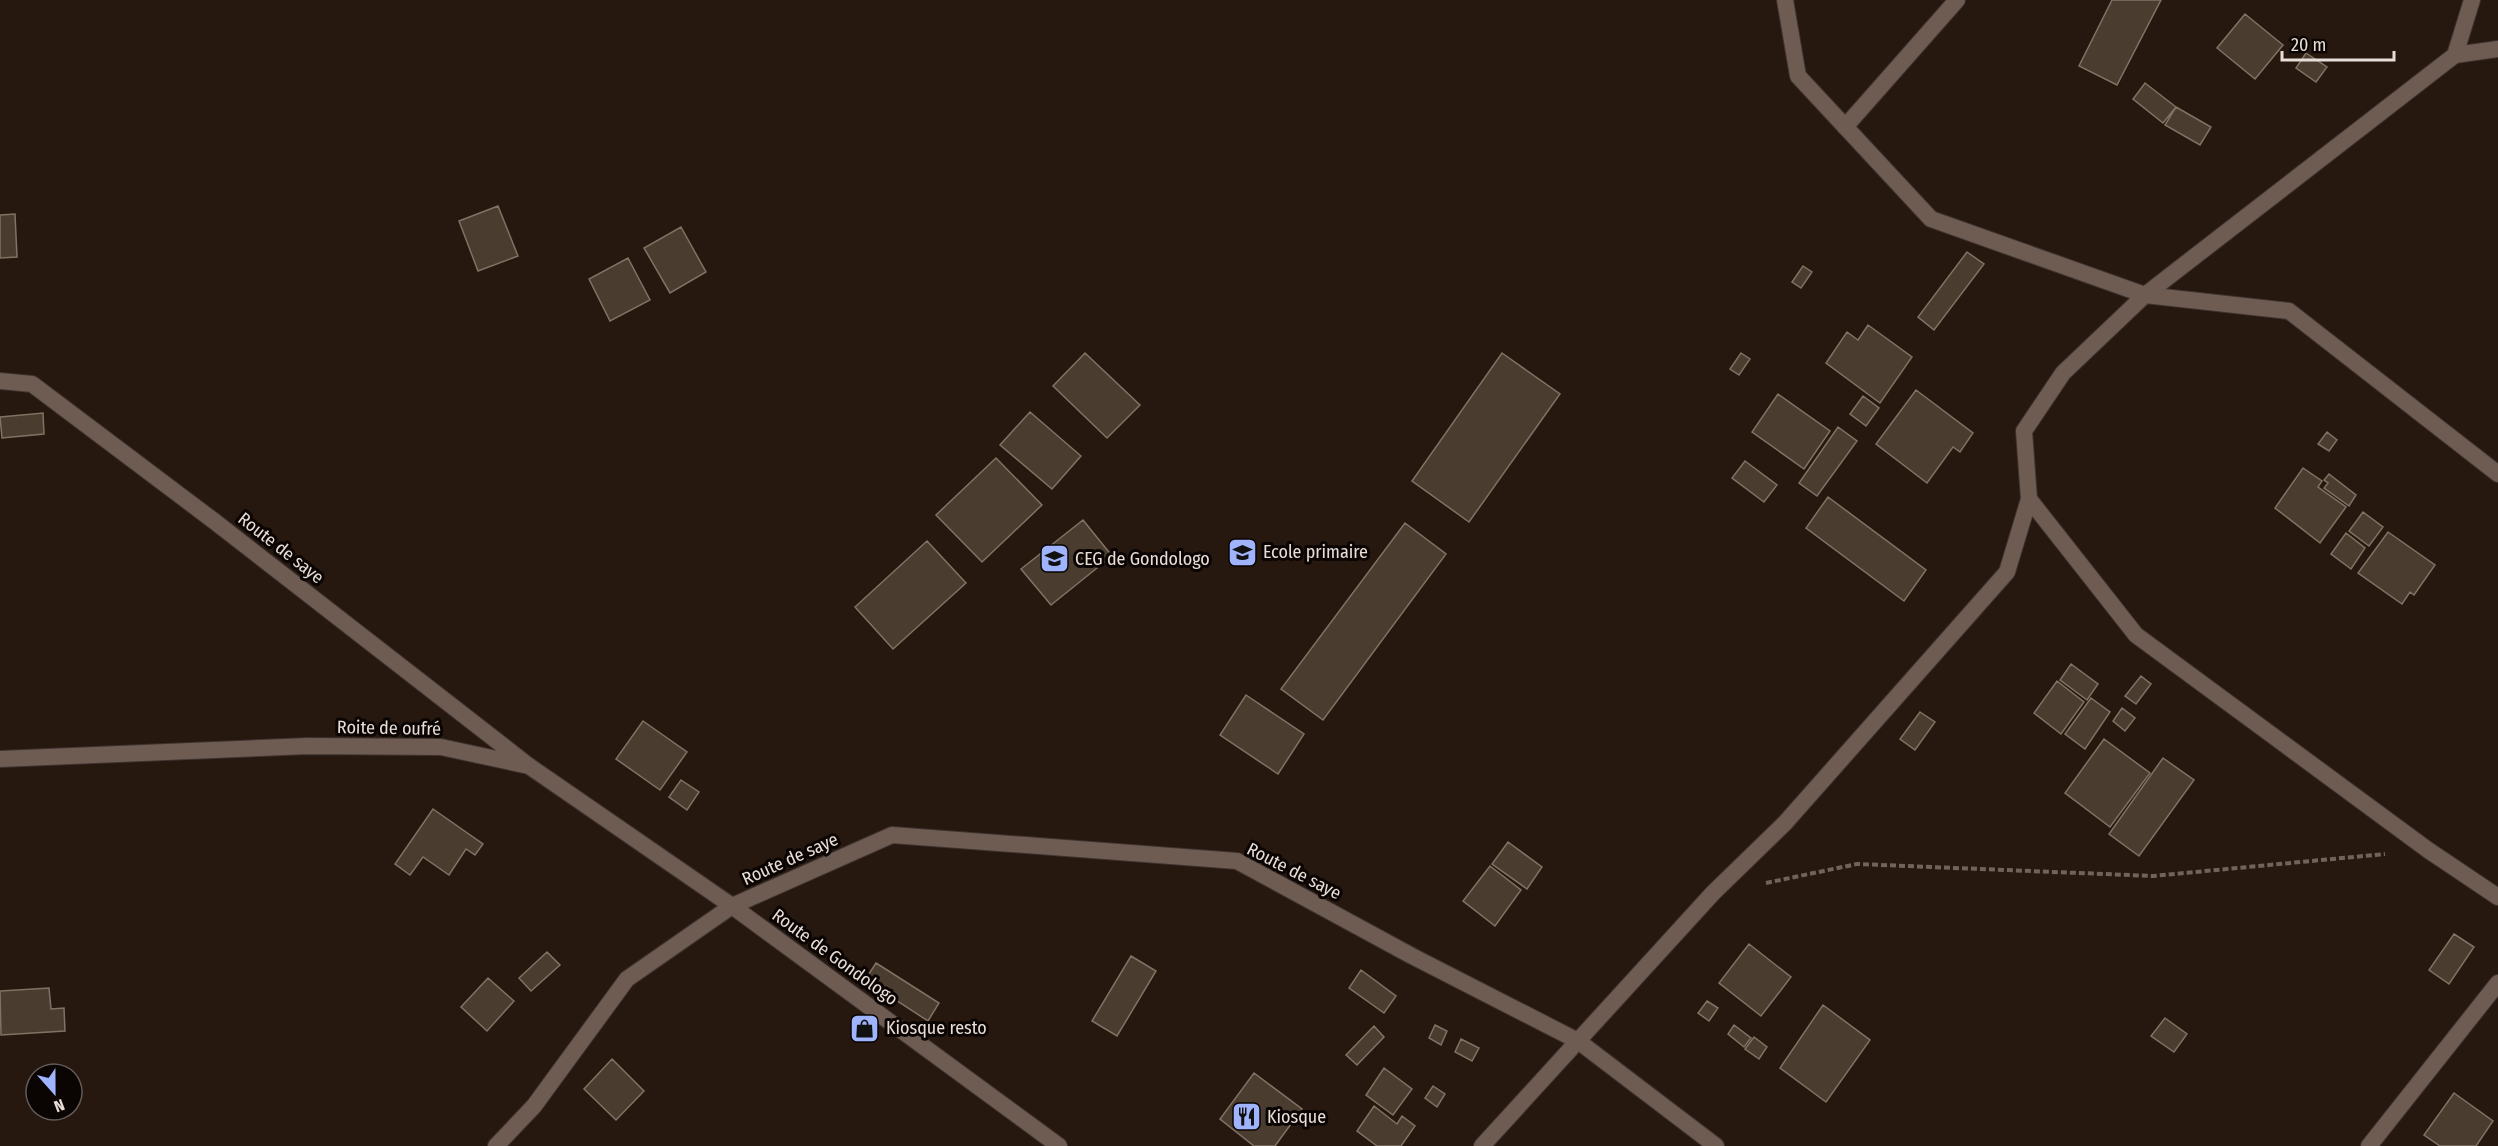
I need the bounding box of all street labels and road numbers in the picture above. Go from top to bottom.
street label: Route de saye [234,508,328,588]
street label: Roite de oufré [337,716,441,740]
street label: Route de saye [739,828,842,890]
street label: Route de saye [1243,838,1345,904]
street label: Route de Gondologo [768,904,902,1010]

